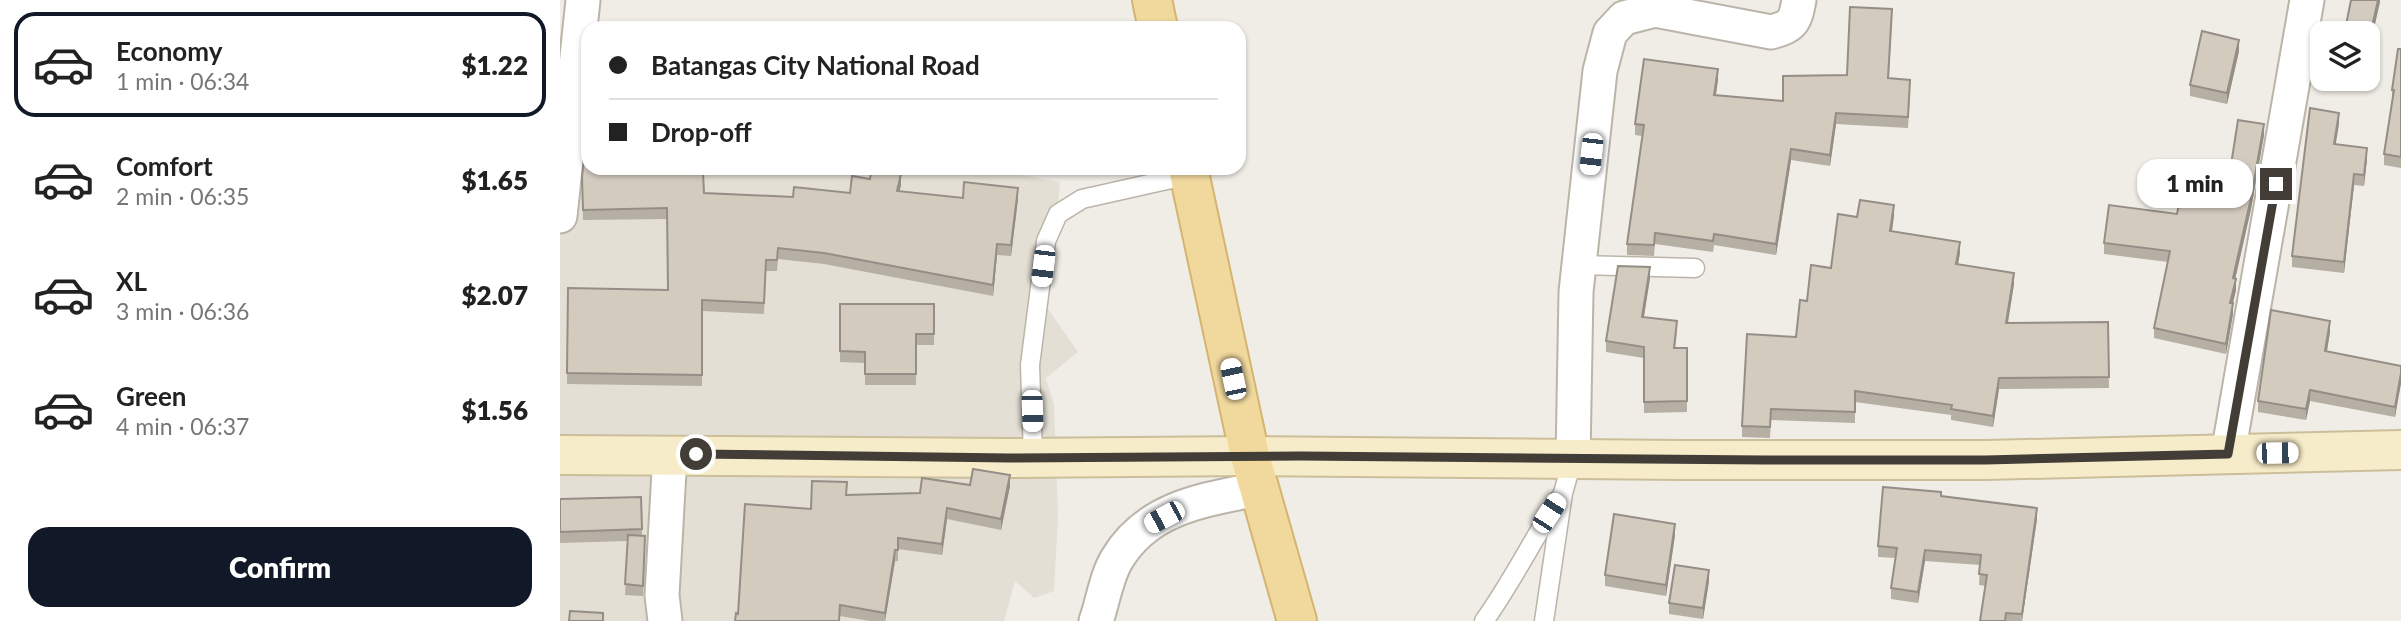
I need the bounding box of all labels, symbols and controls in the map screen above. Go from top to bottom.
map controls [2310,21,2380,91]
button: layers [2310,21,2380,91]
icon: car [32,33,95,96]
text: Economy [116,35,222,67]
text: $1.22 [461,49,528,81]
text: Batangas City National Road [651,49,980,81]
text: 1 min · 06:34 [116,67,249,95]
text: Drop-off [651,116,752,148]
car [1579,132,1604,176]
icon: car [32,148,95,211]
text: Comfort [116,150,213,182]
callout: 1 min [2136,160,2252,208]
text: $1.65 [461,164,528,196]
route end [2260,168,2292,200]
text: 1 min [2166,169,2224,197]
text: 2 min · 06:35 [116,182,249,210]
car [1031,244,1056,288]
icon: car [32,263,95,326]
text: XL [116,265,147,297]
text: $2.07 [461,279,528,311]
text: 3 min · 06:36 [116,297,249,325]
car [1219,356,1248,402]
icon: car [32,378,95,441]
text: Green [116,380,186,412]
car [1021,390,1044,432]
text: $1.56 [461,394,528,426]
text: 4 min · 06:37 [116,412,249,440]
route start [680,438,712,470]
car [2256,442,2299,464]
car [1529,490,1570,536]
car [1141,498,1188,536]
button: Confirm [28,527,532,607]

